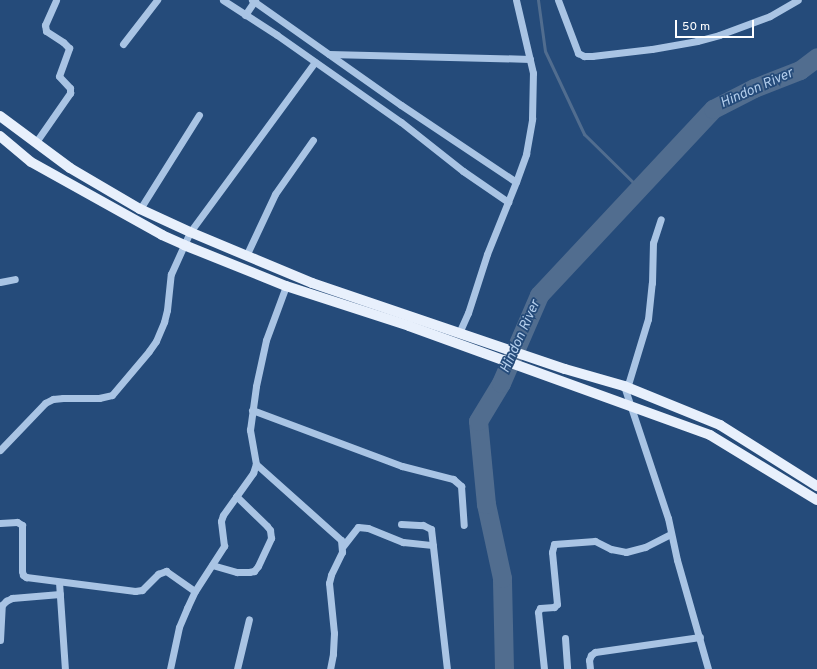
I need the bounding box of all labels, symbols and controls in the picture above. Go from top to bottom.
scale bar [677,12,756,38]
text: 50 m [682,19,710,35]
water label: Hindon River [718,65,796,113]
water label: Hindon River [497,298,545,376]

